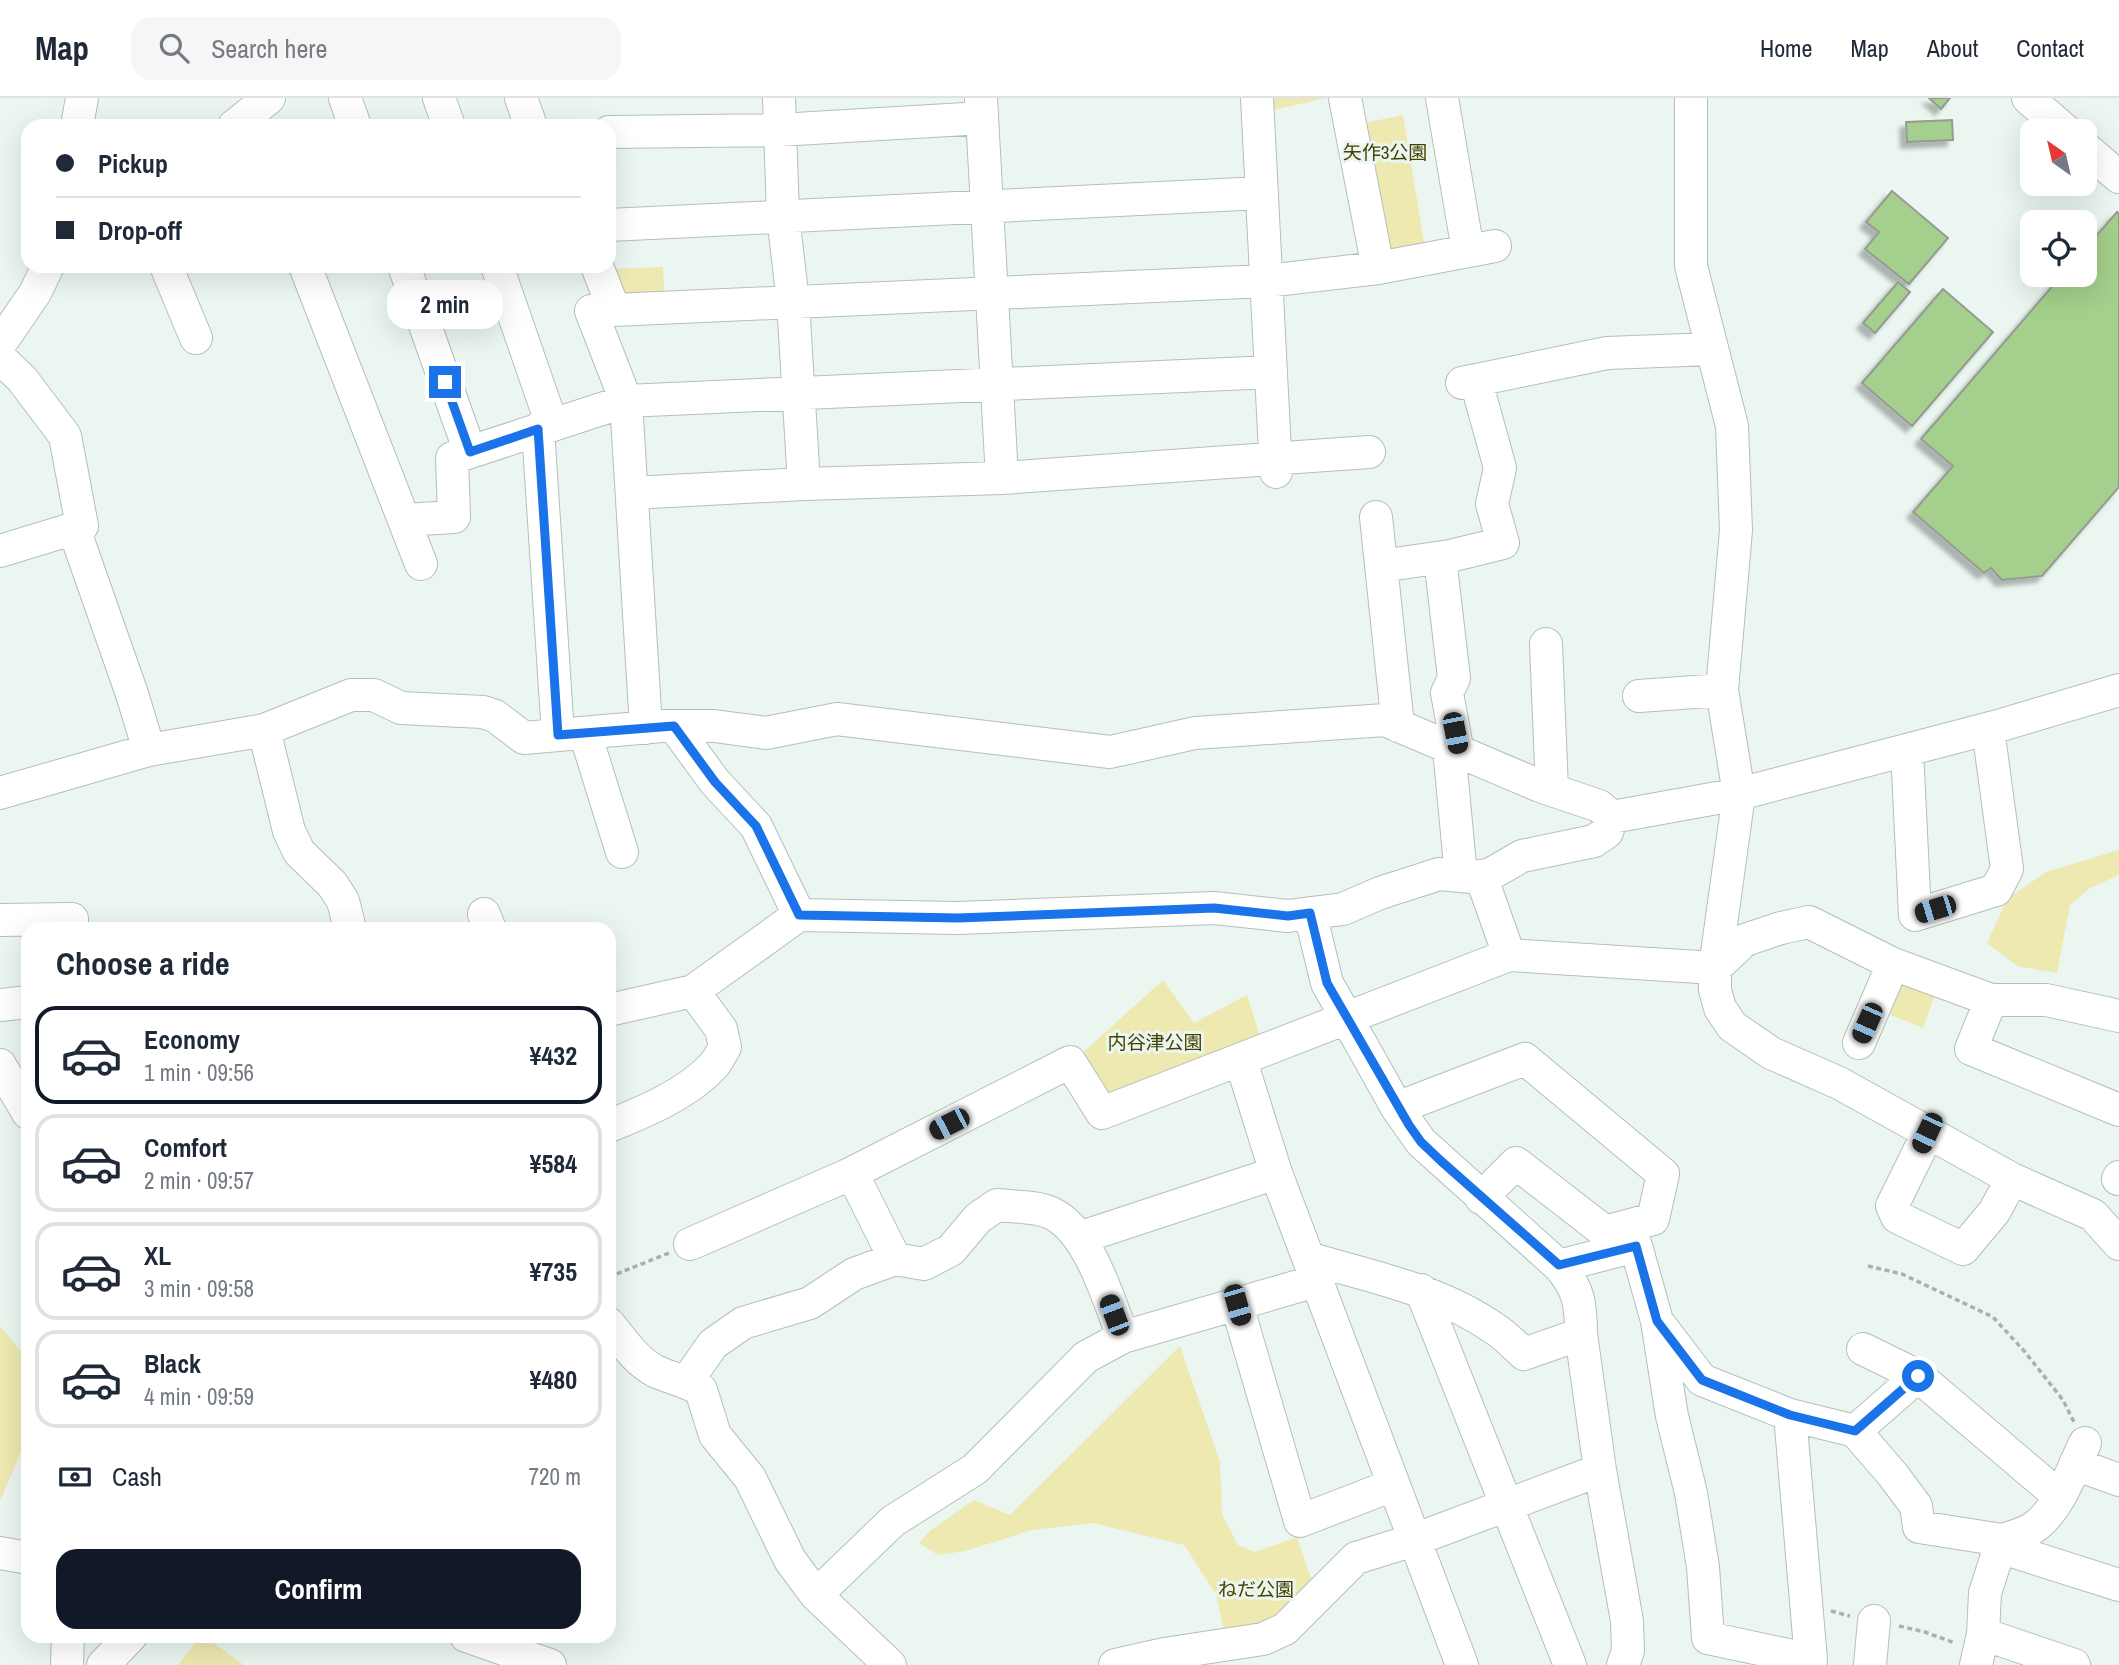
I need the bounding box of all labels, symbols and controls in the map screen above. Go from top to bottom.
search box [131,17,621,80]
text: Map [35,26,89,70]
icon: search [155,29,193,67]
text: Search here [211,31,327,66]
text: Home [1760,32,1812,64]
text: Map [1850,32,1889,64]
text: About [1927,32,1978,64]
text: Contact [2016,32,2084,64]
north arrow [2020,119,2096,196]
map controls [2020,119,2097,287]
park label: 矢作3公園 [1343,139,1427,165]
text: Pickup [98,146,168,181]
button: locate [2020,210,2097,287]
text: Drop-off [98,213,182,248]
callout: 2 min [387,280,503,330]
text: 2 min [420,289,470,320]
route end [429,366,461,398]
car [1441,710,1470,756]
car [1912,893,1959,925]
text: Choose a ride [56,942,230,985]
car [1849,1000,1886,1046]
text: Economy [144,1022,240,1057]
icon: car [60,1024,123,1087]
park label: 内谷津公園 [1107,1029,1203,1055]
text: ¥432 [530,1038,577,1073]
text: 1 min · 09:56 [144,1057,254,1088]
car [926,1105,973,1143]
car [1909,1110,1946,1156]
text: Comfort [144,1130,227,1165]
icon: car [60,1132,123,1195]
text: ¥584 [530,1146,577,1181]
text: 2 min · 09:57 [144,1165,254,1196]
text: XL [144,1238,171,1273]
icon: car [60,1240,123,1303]
text: ¥735 [530,1254,577,1289]
text: 3 min · 09:58 [144,1273,254,1304]
car [1222,1282,1253,1328]
car [1097,1292,1132,1338]
text: Black [144,1346,201,1381]
icon: car [60,1348,123,1411]
route start [1902,1360,1934,1392]
text: ¥480 [530,1362,577,1397]
text: 4 min · 09:59 [144,1381,254,1412]
icon: cash [56,1458,94,1496]
text: Cash [112,1459,162,1494]
text: 720 m [529,1461,581,1492]
button: Confirm [56,1549,581,1629]
park label: ねだ公園 [1218,1576,1294,1602]

